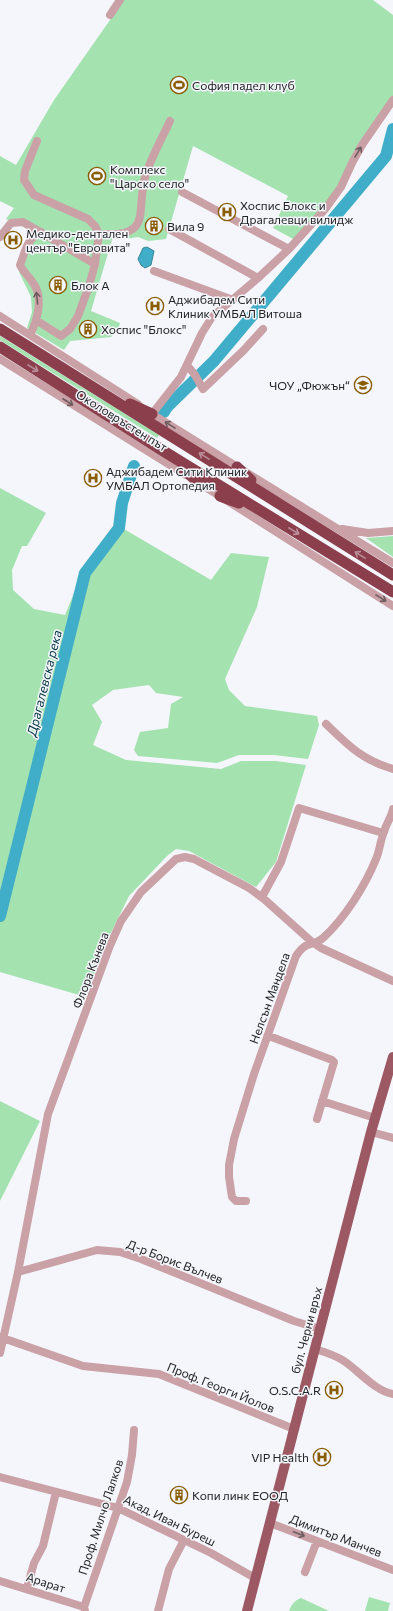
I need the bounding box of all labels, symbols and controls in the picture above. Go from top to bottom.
sports icon: София падел клуб [169,75,189,95]
place label: София падел клуб [192,78,295,92]
one-way arrow [354,147,362,158]
place label: Комплекс "Царско село" [110,162,189,190]
sports icon: Комплекс "Царско село" [87,166,107,186]
place label: Хоспис Блокс и Драгалевци вилидж [240,198,354,226]
hospital icon: Хоспис Блокс и Драгалевци вилидж [217,202,237,222]
building icon: Вила 9 [144,216,164,236]
place label: Вила 9 [167,219,204,233]
place label: Медико-дентален център "Евровита" [26,226,130,254]
hospital icon: Медико-дентален център "Евровита" [3,230,23,250]
building icon: Блок А [48,275,68,295]
place label: Блок А [71,278,110,292]
one-way arrow [34,291,41,304]
place label: Аджибадем Сити Клиник УМБАЛ Витоша [168,292,302,320]
hospital icon: Аджибадем Сити Клиник УМБАЛ Витоша [145,296,165,316]
building icon: Хоспис "Блокс" [78,319,98,339]
place label: Хоспис "Блокс" [101,322,186,336]
one-way arrow [27,365,39,373]
school or university icon: ЧОУ „Фюжън“ [353,375,373,395]
place label: ЧОУ „Фюжън“ [269,378,350,392]
street label: Околовръстен път [74,386,170,454]
one-way arrow [62,398,73,406]
one-way arrow [164,420,176,428]
one-way arrow [198,452,210,460]
place label: Аджибадем Сити Клиник УМБАЛ Ортопедия [106,464,248,492]
hospital icon: Аджибадем Сити Клиник УМБАЛ Ортопедия [83,468,103,488]
one-way arrow [288,528,300,536]
one-way arrow [354,550,366,558]
one-way arrow [375,594,386,602]
water label: Драгалевска река [23,628,65,739]
street label: Флора Кънева [69,930,111,1010]
street label: Нелсън Мандела [246,951,292,1045]
street label: Д-р Борис Вълчев [125,1236,225,1286]
street label: бул. Черни връх [288,1284,324,1375]
street label: Проф. Георги Йолов [165,1359,277,1415]
hospital icon: O.S.C.A.R [324,1380,344,1400]
place label: O.S.C.A.R [269,1383,321,1397]
hospital icon: VIP Health [312,1447,332,1467]
place label: VIP Health [251,1450,309,1464]
street label: Проф. Милчо Лалков [75,1458,125,1576]
building icon: Копи линк ЕООД [169,1485,189,1505]
place label: Копи линк ЕООД [192,1488,289,1502]
street label: Акад. Иван Буреш [122,1492,218,1548]
street label: Димитър Манчев [288,1511,384,1559]
one-way arrow [293,1530,305,1538]
street label: Арарат [25,1569,68,1595]

